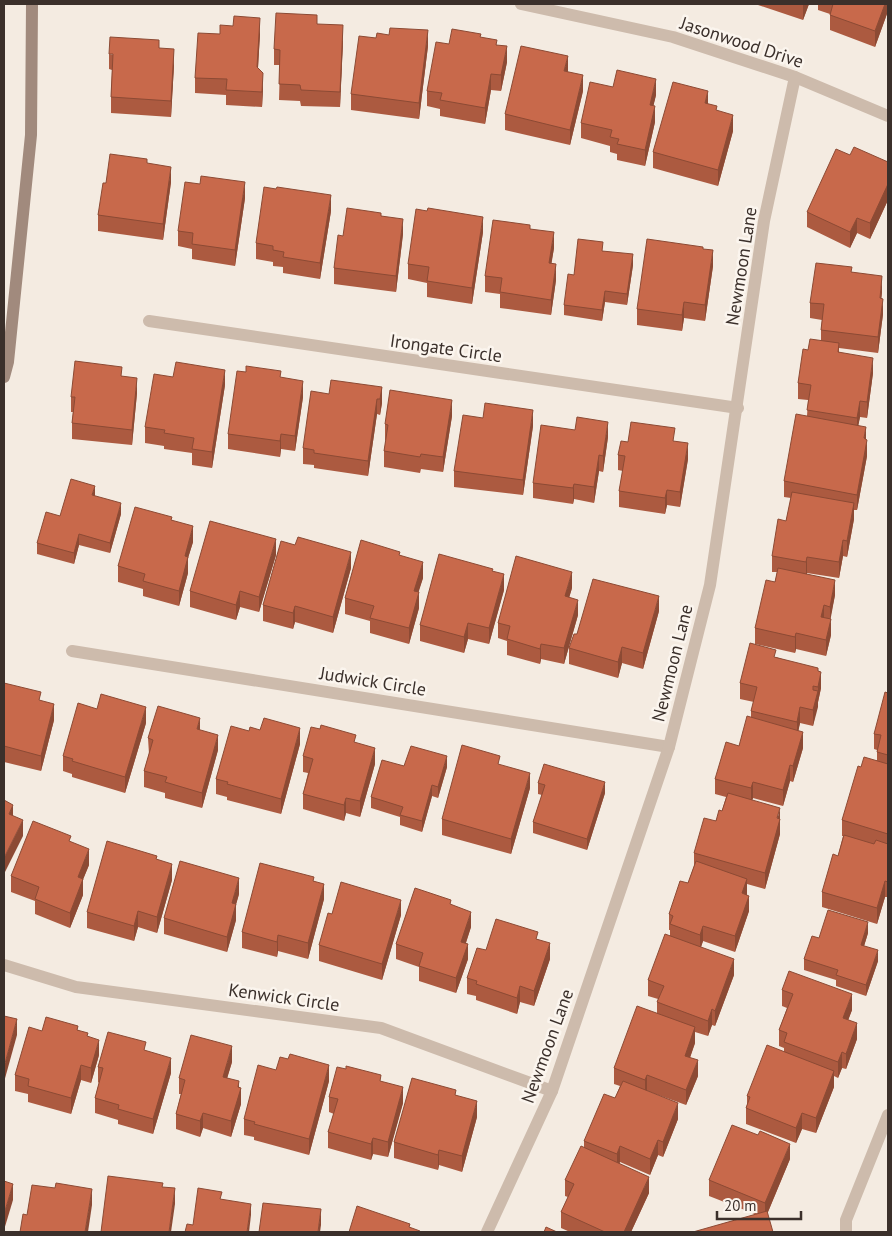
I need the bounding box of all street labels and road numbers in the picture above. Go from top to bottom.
street label: Jasonwood Drive [676,11,807,73]
street label: Newmoon Lane [720,205,762,327]
street label: Irongate Circle [388,329,504,367]
street label: Newmoon Lane [646,602,698,724]
street label: Judwick Circle [317,661,428,701]
street label: Kenwick Circle [227,978,341,1016]
street label: Newmoon Lane [516,986,578,1106]

